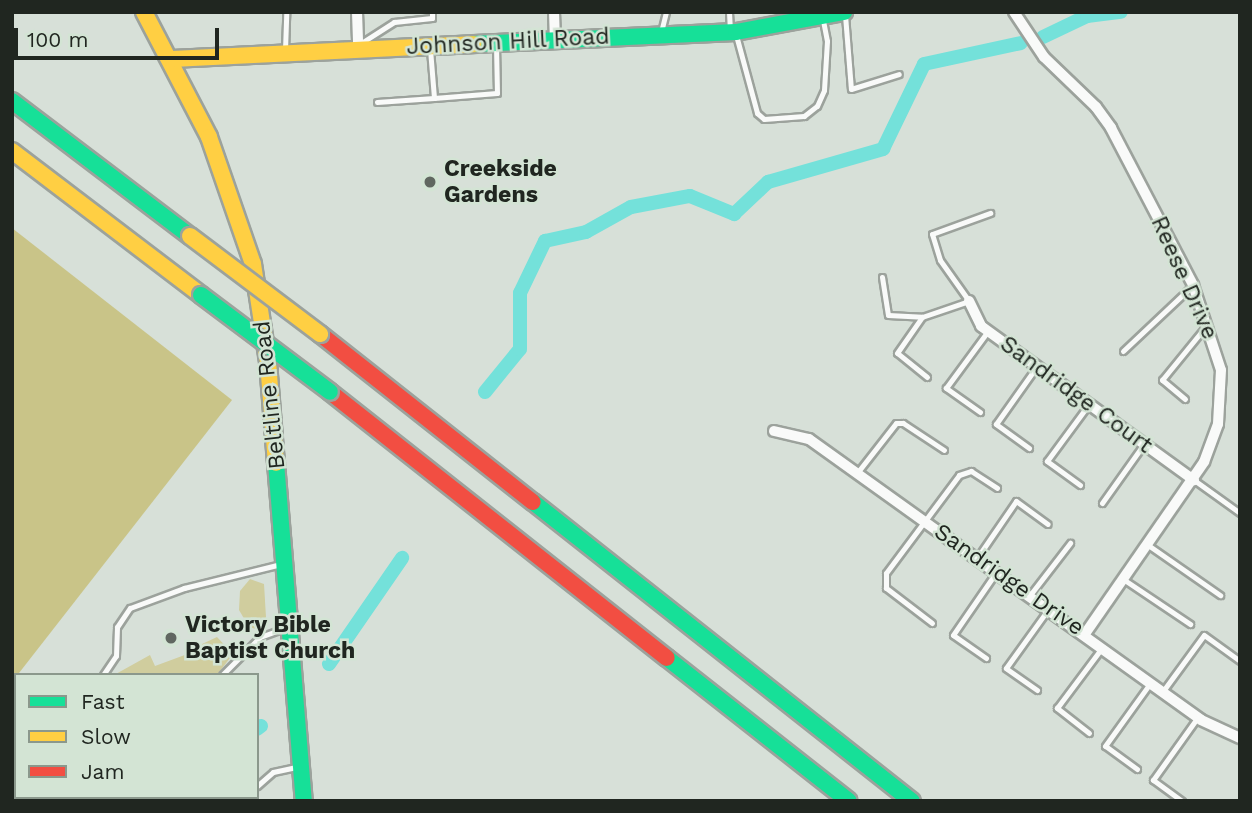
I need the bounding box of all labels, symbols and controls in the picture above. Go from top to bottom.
scale bar [18,14,222,58]
street label: Johnson Hill Road [405,23,611,61]
text: 100 m [27,27,89,52]
place label: Creekside Gardens [444,155,557,209]
marker: Creekside Gardens [422,174,438,190]
street label: Reese Drive [1145,212,1223,344]
street label: Beltline Road [248,319,292,471]
street label: Sandridge Court [994,330,1158,460]
street label: Sandridge Drive [929,518,1089,642]
place label: Victory Bible Baptist Church [185,611,355,665]
marker: Victory Bible Baptist Church [163,630,179,646]
legend [14,673,259,799]
text: Fast [81,689,125,714]
text: Slow [81,724,131,749]
text: Jam [81,759,124,784]

